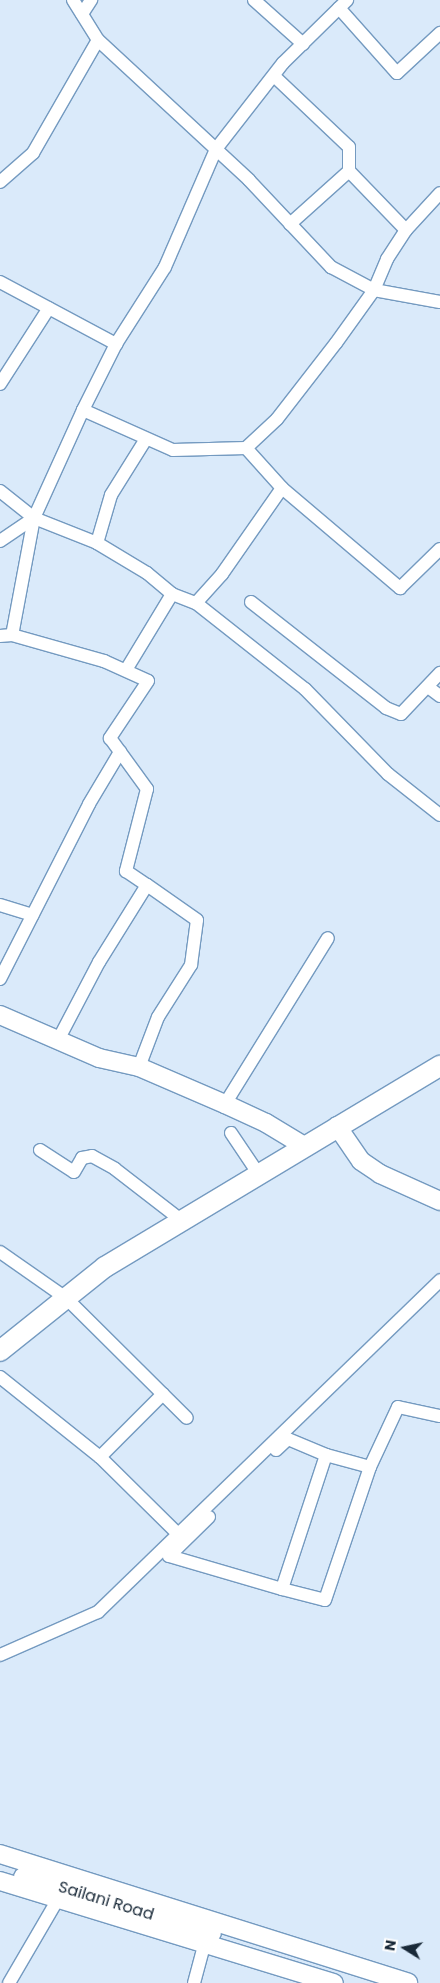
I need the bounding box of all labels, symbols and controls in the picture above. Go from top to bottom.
street label: Sailani Road [56,1877,156,1925]
north arrow [380,1923,430,1973]
text: N [379,1938,401,1952]

